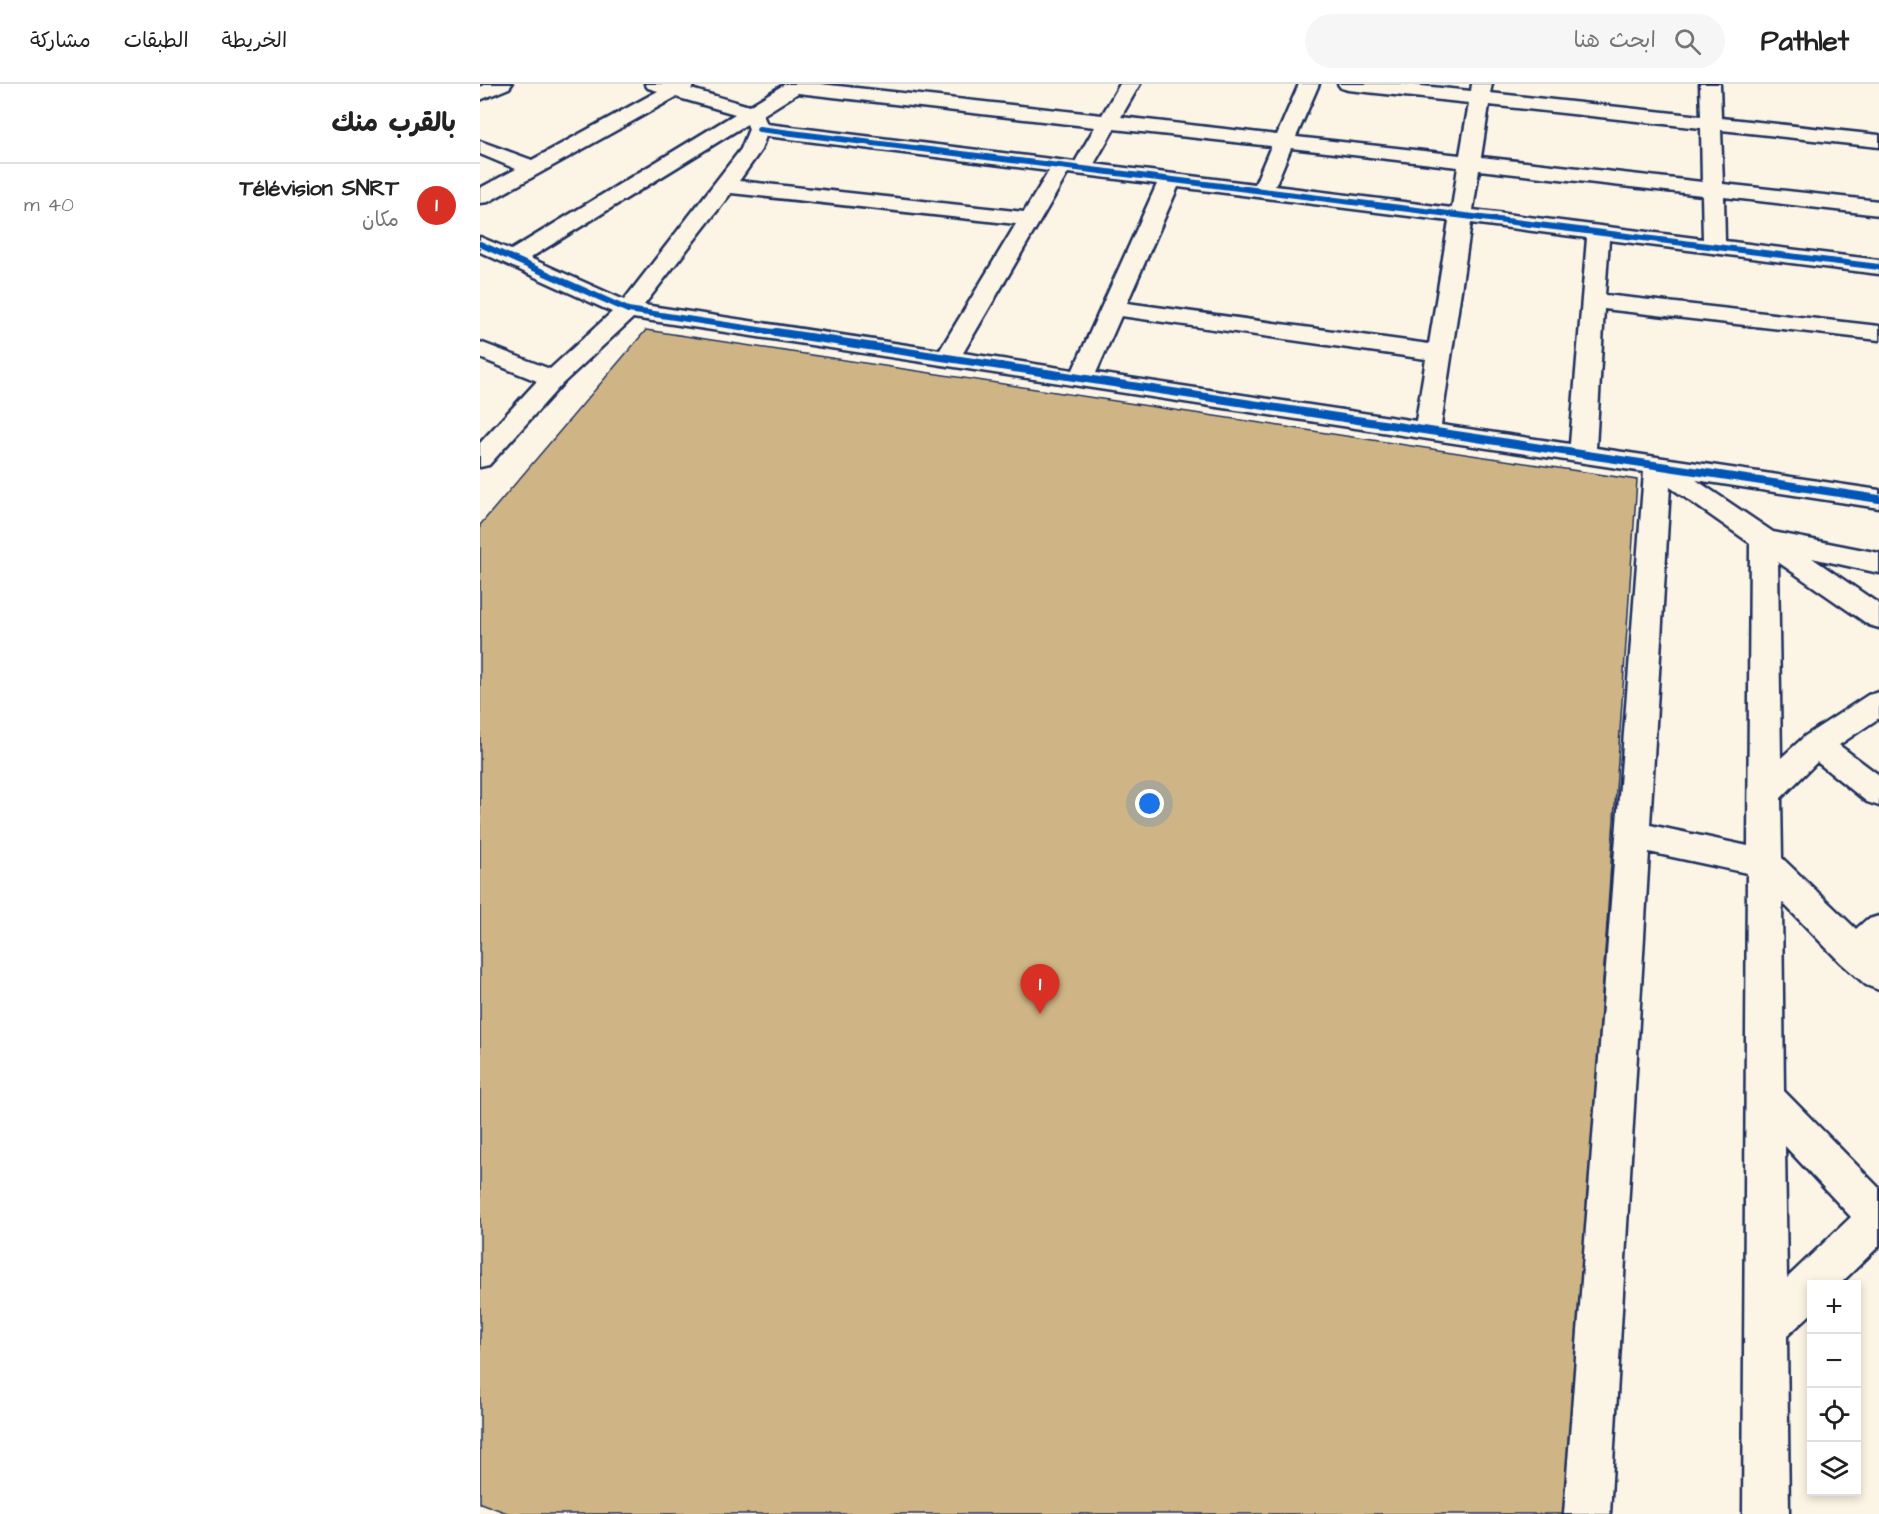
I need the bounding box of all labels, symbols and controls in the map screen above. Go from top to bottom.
search box [1305,14,1725,68]
text: Pathlet [1761,22,1849,61]
text: ابحث هنا [1573,25,1656,56]
icon: search [1671,25,1704,58]
text: مشاركة [30,26,91,55]
text: الطبقات [124,26,189,55]
text: الخريطة [222,26,287,55]
text: بالقرب منك [332,105,456,141]
text: Télévision SNRT [239,173,399,204]
text: 40 m [24,191,74,219]
text: 1 [435,191,438,219]
text: مكان [362,206,399,234]
your location [1135,789,1164,818]
pin: 1 [1020,964,1060,1014]
map controls [1807,1280,1861,1496]
button: + [1807,1280,1861,1334]
button: − [1807,1334,1861,1388]
button: locate [1807,1388,1861,1442]
button: layers [1807,1442,1861,1496]

